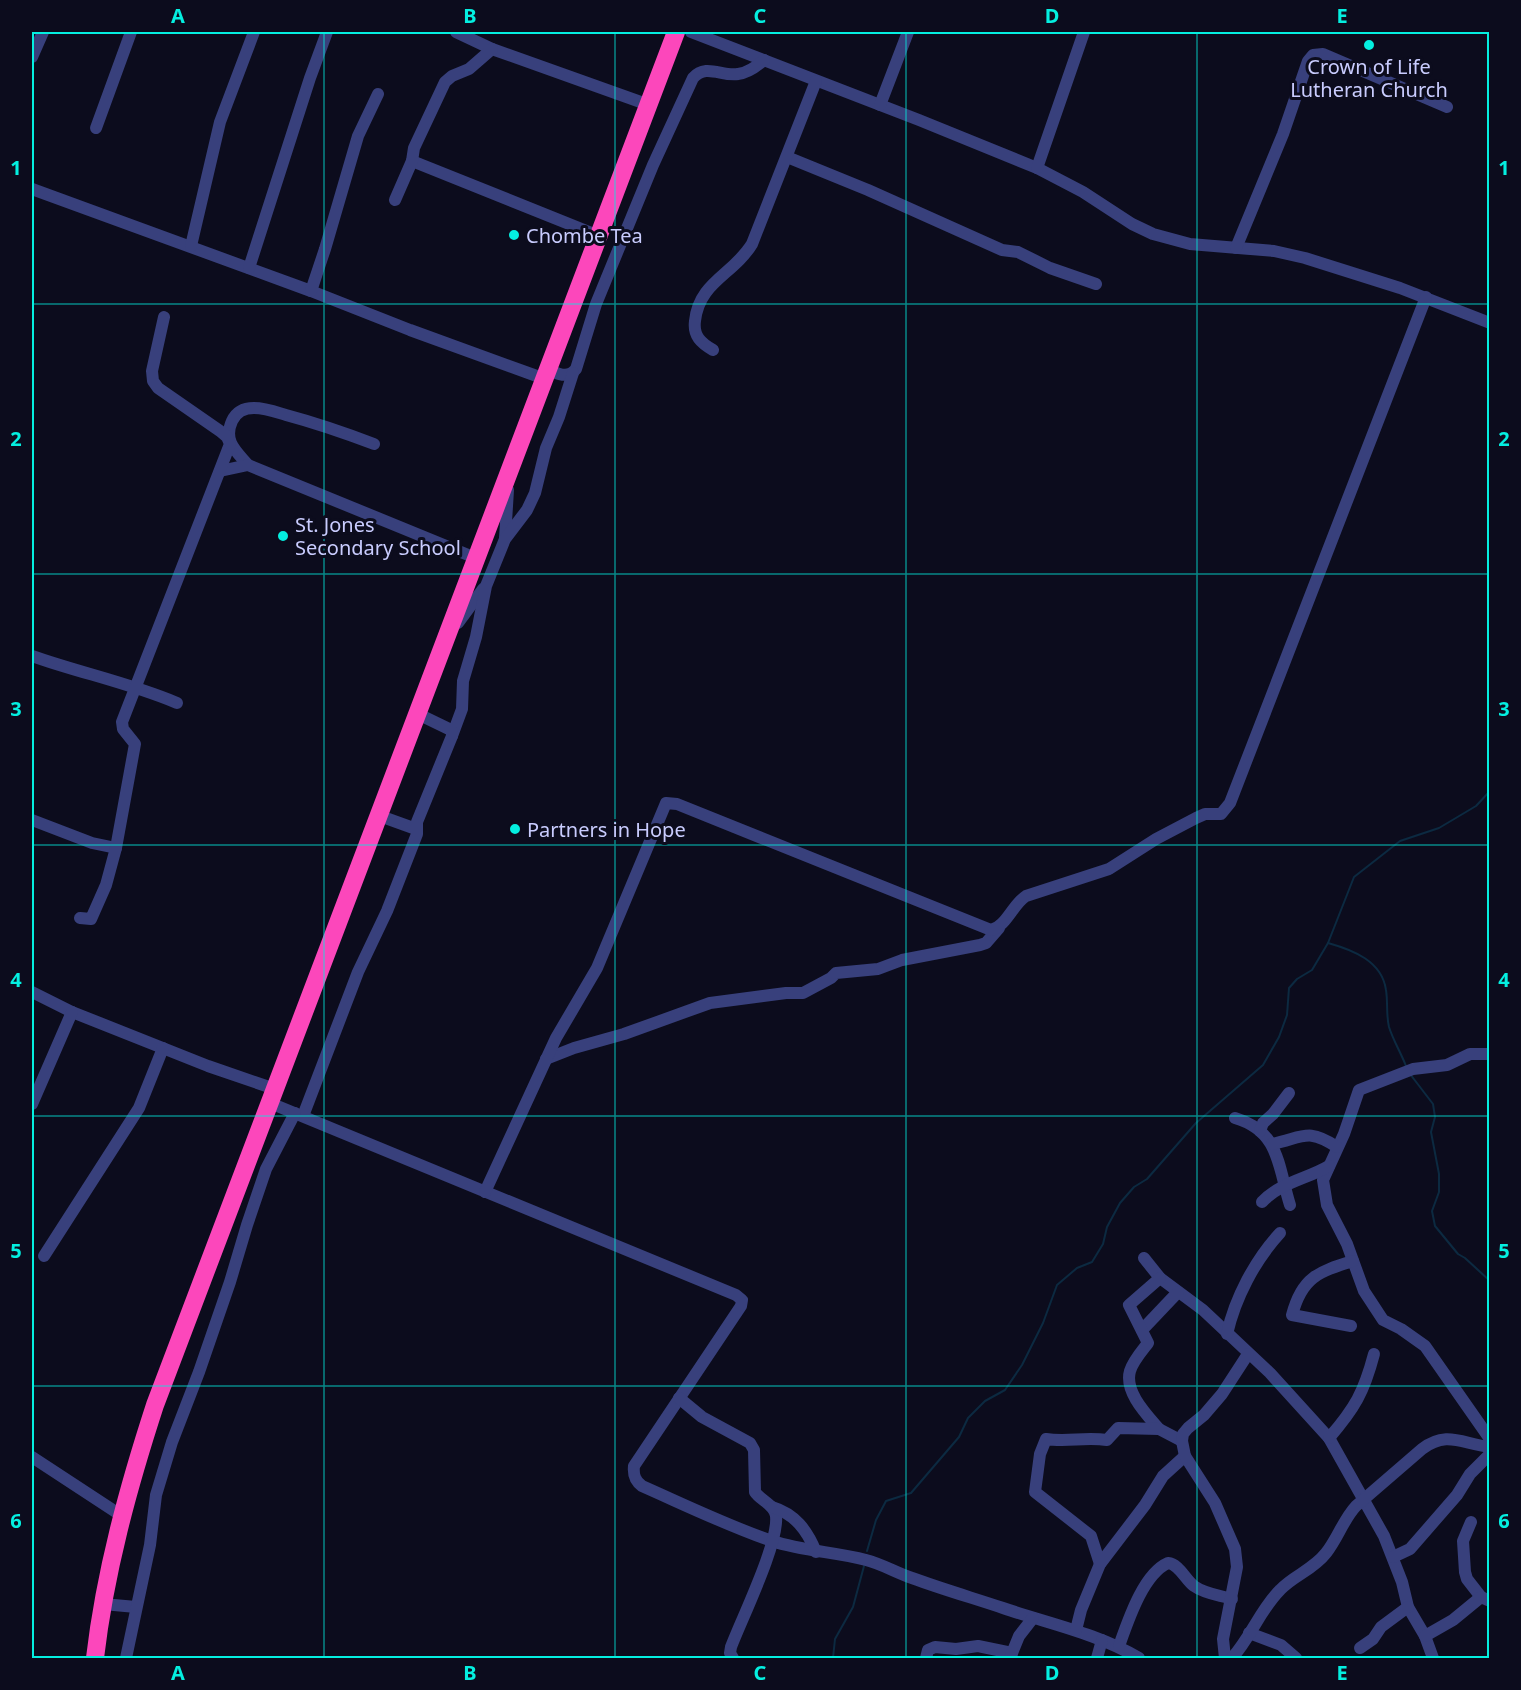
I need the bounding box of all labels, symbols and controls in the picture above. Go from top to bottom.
text: A [171,2,185,29]
text: B [463,2,477,29]
text: C [754,2,767,29]
text: D [1045,2,1059,29]
text: E [1336,2,1348,29]
marker: Crown of Life Lutheran Church [1362,38,1376,52]
place label: Crown of Life Lutheran Church [1290,53,1448,103]
text: 1 [10,154,22,181]
text: 1 [1498,154,1510,181]
place label: Chombe Tea [526,222,643,249]
marker: Chombe Tea [507,228,521,242]
text: 2 [10,425,22,452]
text: 2 [1498,425,1510,452]
place label: St. Jones Secondary School [295,511,461,561]
marker: St. Jones Secondary School [276,529,290,543]
text: 3 [10,695,22,722]
text: 3 [1498,695,1510,722]
place label: Partners in Hope [527,816,686,843]
marker: Partners in Hope [508,822,522,836]
text: 4 [10,966,22,993]
text: 4 [1498,966,1510,993]
text: 5 [10,1237,22,1264]
text: 5 [1498,1237,1510,1264]
text: 6 [10,1507,22,1534]
text: 6 [1498,1507,1510,1534]
text: A [171,1659,185,1686]
text: B [463,1659,477,1686]
text: C [754,1659,767,1686]
text: D [1045,1659,1059,1686]
text: E [1336,1659,1348,1686]

